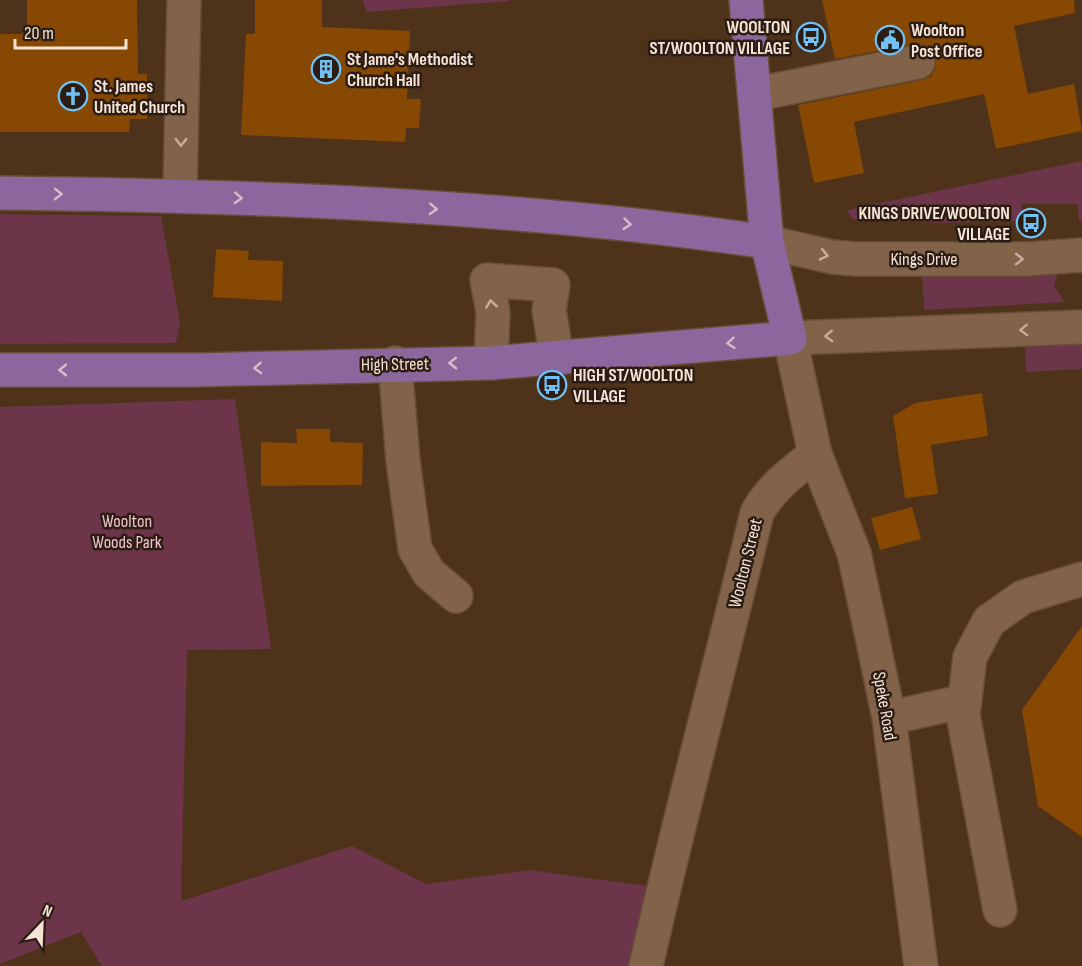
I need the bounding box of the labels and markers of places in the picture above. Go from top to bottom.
place label: WOOLTON ST/WOOLTON VILLAGE [650,17,790,59]
place label: Woolton Post Office [911,20,982,62]
bus stop icon: WOOLTON ST/WOOLTON VILLAGE [795,21,827,53]
public building icon: Woolton Post Office [874,24,906,56]
place label: St Jame's Methodist Church Hall [347,49,473,91]
building icon: St Jame's Methodist Church Hall [310,53,342,85]
place label: St. James United Church [94,76,185,118]
church icon: St. James United Church [57,80,89,112]
place label: KINGS DRIVE/WOOLTON VILLAGE [858,203,1010,245]
bus stop icon: KINGS DRIVE/WOOLTON VILLAGE [1015,207,1047,239]
place label: HIGH ST/WOOLTON VILLAGE [573,365,693,407]
bus stop icon: HIGH ST/WOOLTON VILLAGE [536,369,568,401]

